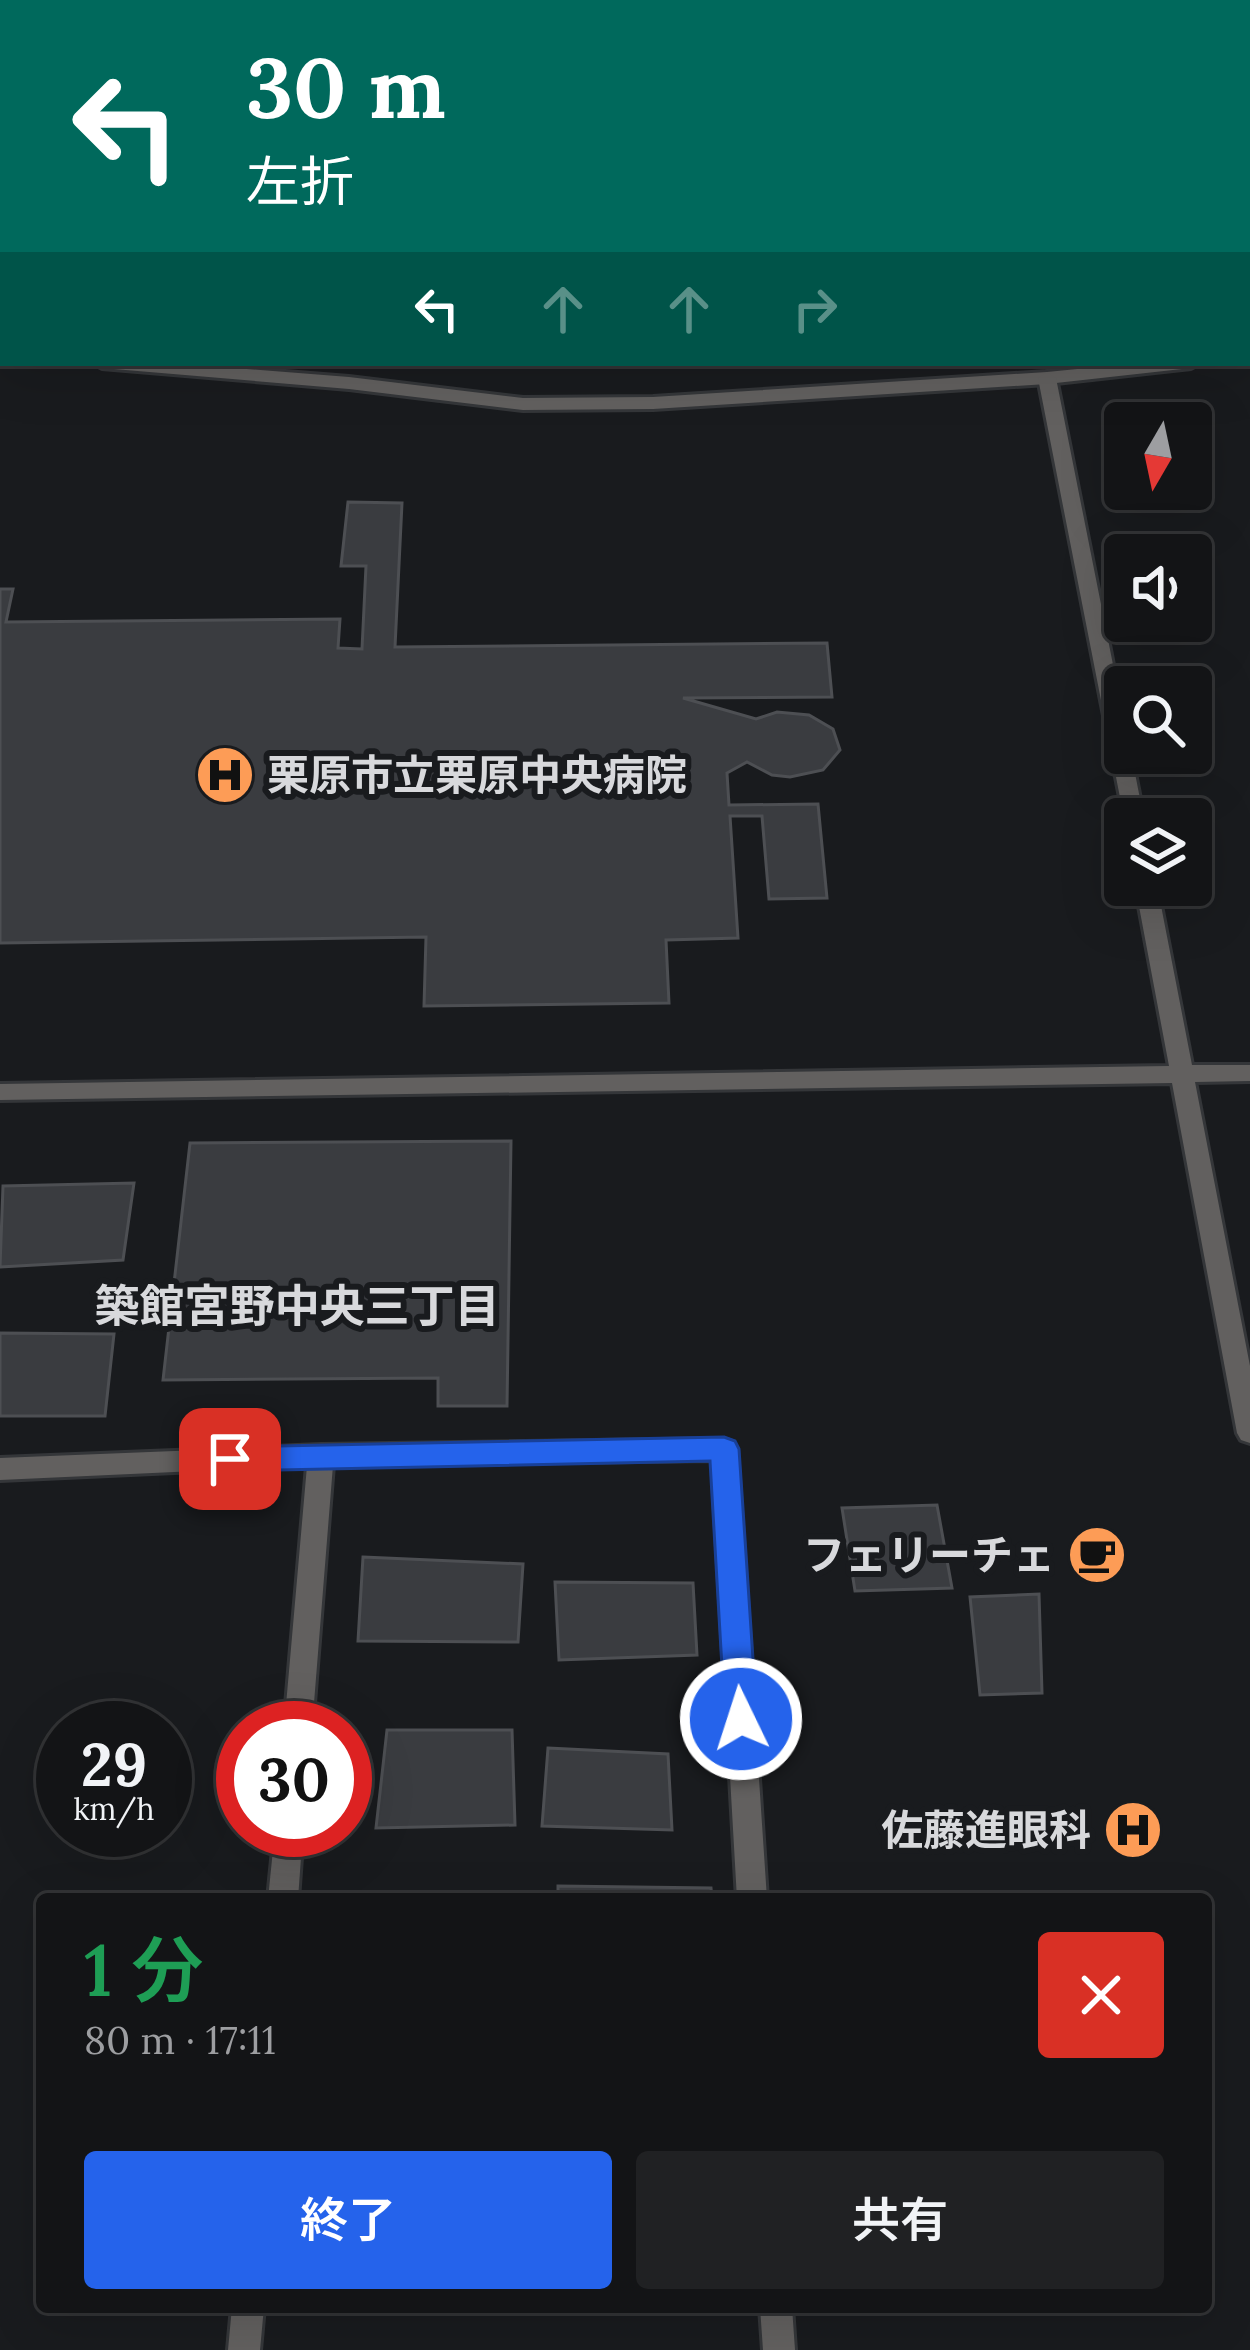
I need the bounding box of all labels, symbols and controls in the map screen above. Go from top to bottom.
text: 30 m [246,33,446,141]
icon: left [48,48,204,204]
text: 左折 [246,147,354,216]
icon: left [404,276,470,342]
icon: ahead [530,276,596,342]
icon: ahead [656,276,722,342]
icon: right [782,276,848,342]
north arrow [1104,402,1212,510]
map controls [1104,402,1212,906]
button: sound [1104,534,1212,642]
button: search [1104,666,1212,774]
hospital icon: 栗原市立栗原中央病院 [194,744,256,806]
place label: 栗原市立栗原中央病院 [267,748,687,802]
button: layers [1104,798,1212,906]
district label: 築館宮野中央三丁目 [94,1277,500,1334]
pin [179,1408,281,1510]
icon: arrive [197,1426,263,1492]
cafe icon: フェリーチェ [1066,1524,1128,1586]
place label: フェリーチェ [803,1528,1055,1582]
position arrow [678,1656,804,1782]
speed limit sign: 30 [216,1701,372,1857]
text: 29 [81,1726,147,1802]
text: km/h [73,1790,155,1828]
hospital icon: 佐藤進眼科 [1102,1799,1164,1861]
place label: 佐藤進眼科 [881,1803,1091,1857]
text: 1 分 [84,1924,203,2016]
button: close [1038,1932,1164,2058]
text: 80 m · 17:11 [84,2015,276,2065]
button: 終了 [84,2151,612,2289]
button: 共有 [636,2151,1164,2289]

